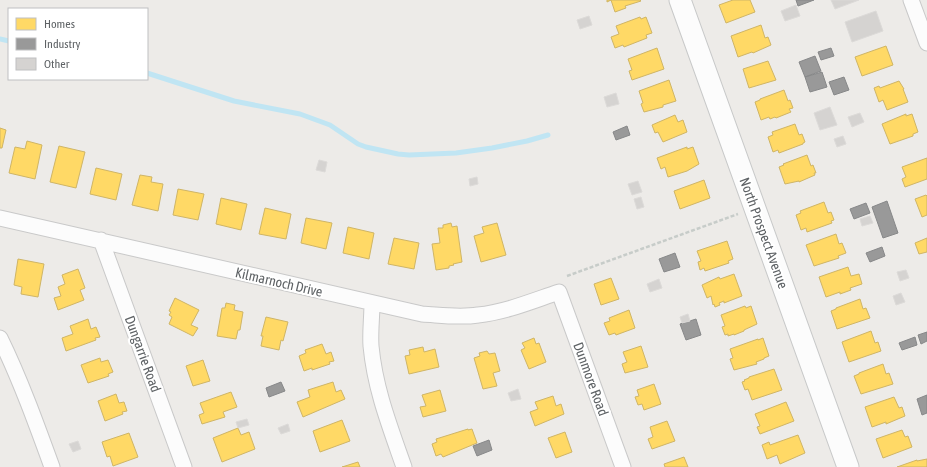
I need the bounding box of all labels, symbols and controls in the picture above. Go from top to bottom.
legend [8,8,148,80]
text: Homes [44,17,75,31]
text: Industry [44,37,81,51]
text: Other [44,57,70,71]
street label: North Prospect Avenue [736,175,792,291]
street label: Kilmarnoch Drive [234,264,324,300]
street label: Dungarrie Road [122,314,164,394]
street label: Dunmore Road [570,340,612,418]

